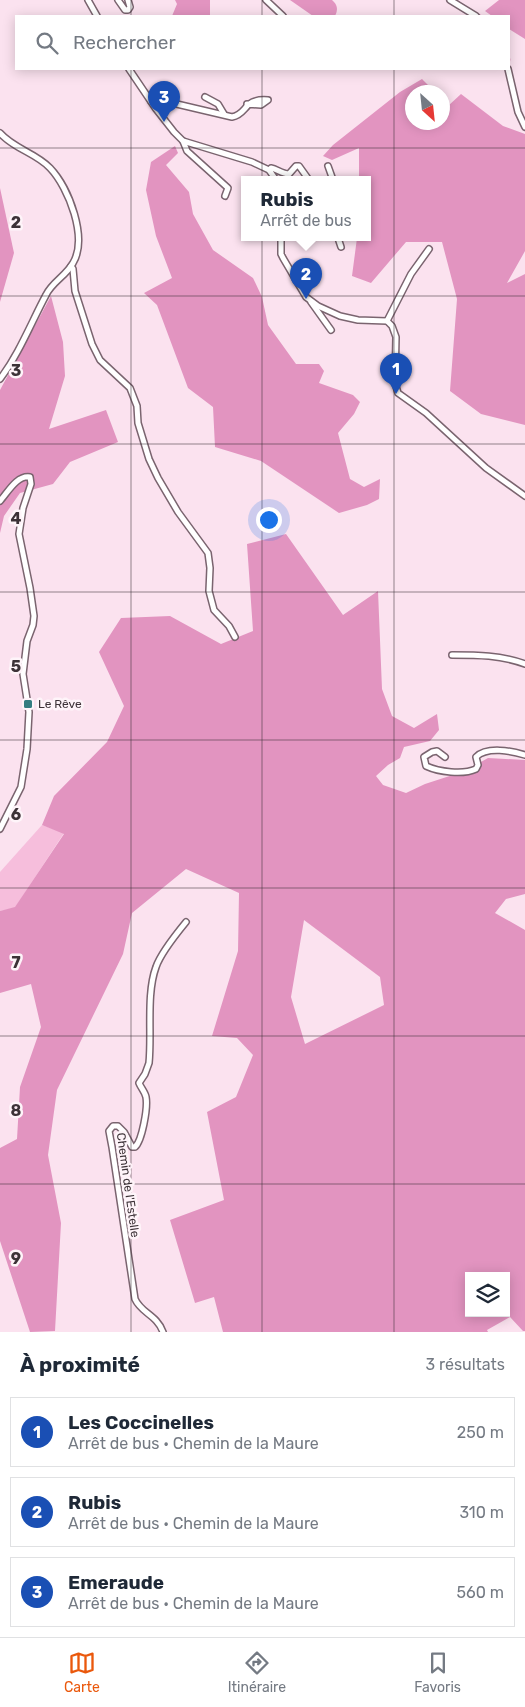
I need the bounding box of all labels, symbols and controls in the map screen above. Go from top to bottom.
search box [15,15,510,70]
icon: search [33,29,61,57]
text: Rechercher [73,31,176,54]
pin: 3 [148,81,180,122]
north arrow [405,85,450,130]
popup [241,176,371,241]
text: Rubis [260,188,313,211]
text: Arrêt de bus [260,211,352,230]
text: 2 [11,213,21,232]
pin: 2 [290,258,322,299]
pin: 1 [380,353,412,394]
text: 3 [11,361,21,380]
your location [256,507,282,533]
text: 4 [11,509,22,528]
text: 5 [11,657,21,676]
place label: Le Rêve [38,697,82,711]
marker: Le Rêve [22,698,34,710]
text: 6 [11,805,21,824]
text: 7 [11,953,21,972]
text: 8 [11,1101,22,1120]
street label: Chemin de l'Estelle [114,1132,142,1238]
text: 9 [11,1249,21,1268]
map controls [465,1272,510,1317]
button: layers [465,1272,510,1317]
text: À proximité [20,1352,140,1377]
text: 3 résultats [425,1355,505,1374]
text: Les Coccinelles [68,1411,214,1434]
text: 1 [33,1423,41,1442]
text: 250 m [457,1423,504,1442]
text: Arrêt de bus · Chemin de la Maure [68,1434,319,1453]
text: Rubis [68,1491,121,1514]
text: 2 [32,1503,42,1522]
text: 310 m [460,1503,504,1522]
text: Arrêt de bus · Chemin de la Maure [68,1514,319,1533]
text: Emeraude [68,1571,164,1594]
text: 3 [32,1583,42,1602]
text: 560 m [457,1583,504,1602]
text: Arrêt de bus · Chemin de la Maure [68,1594,319,1613]
tab: Carte [64,1649,100,1696]
tab: Itinéraire [228,1649,286,1696]
tab: Favoris [414,1649,461,1696]

